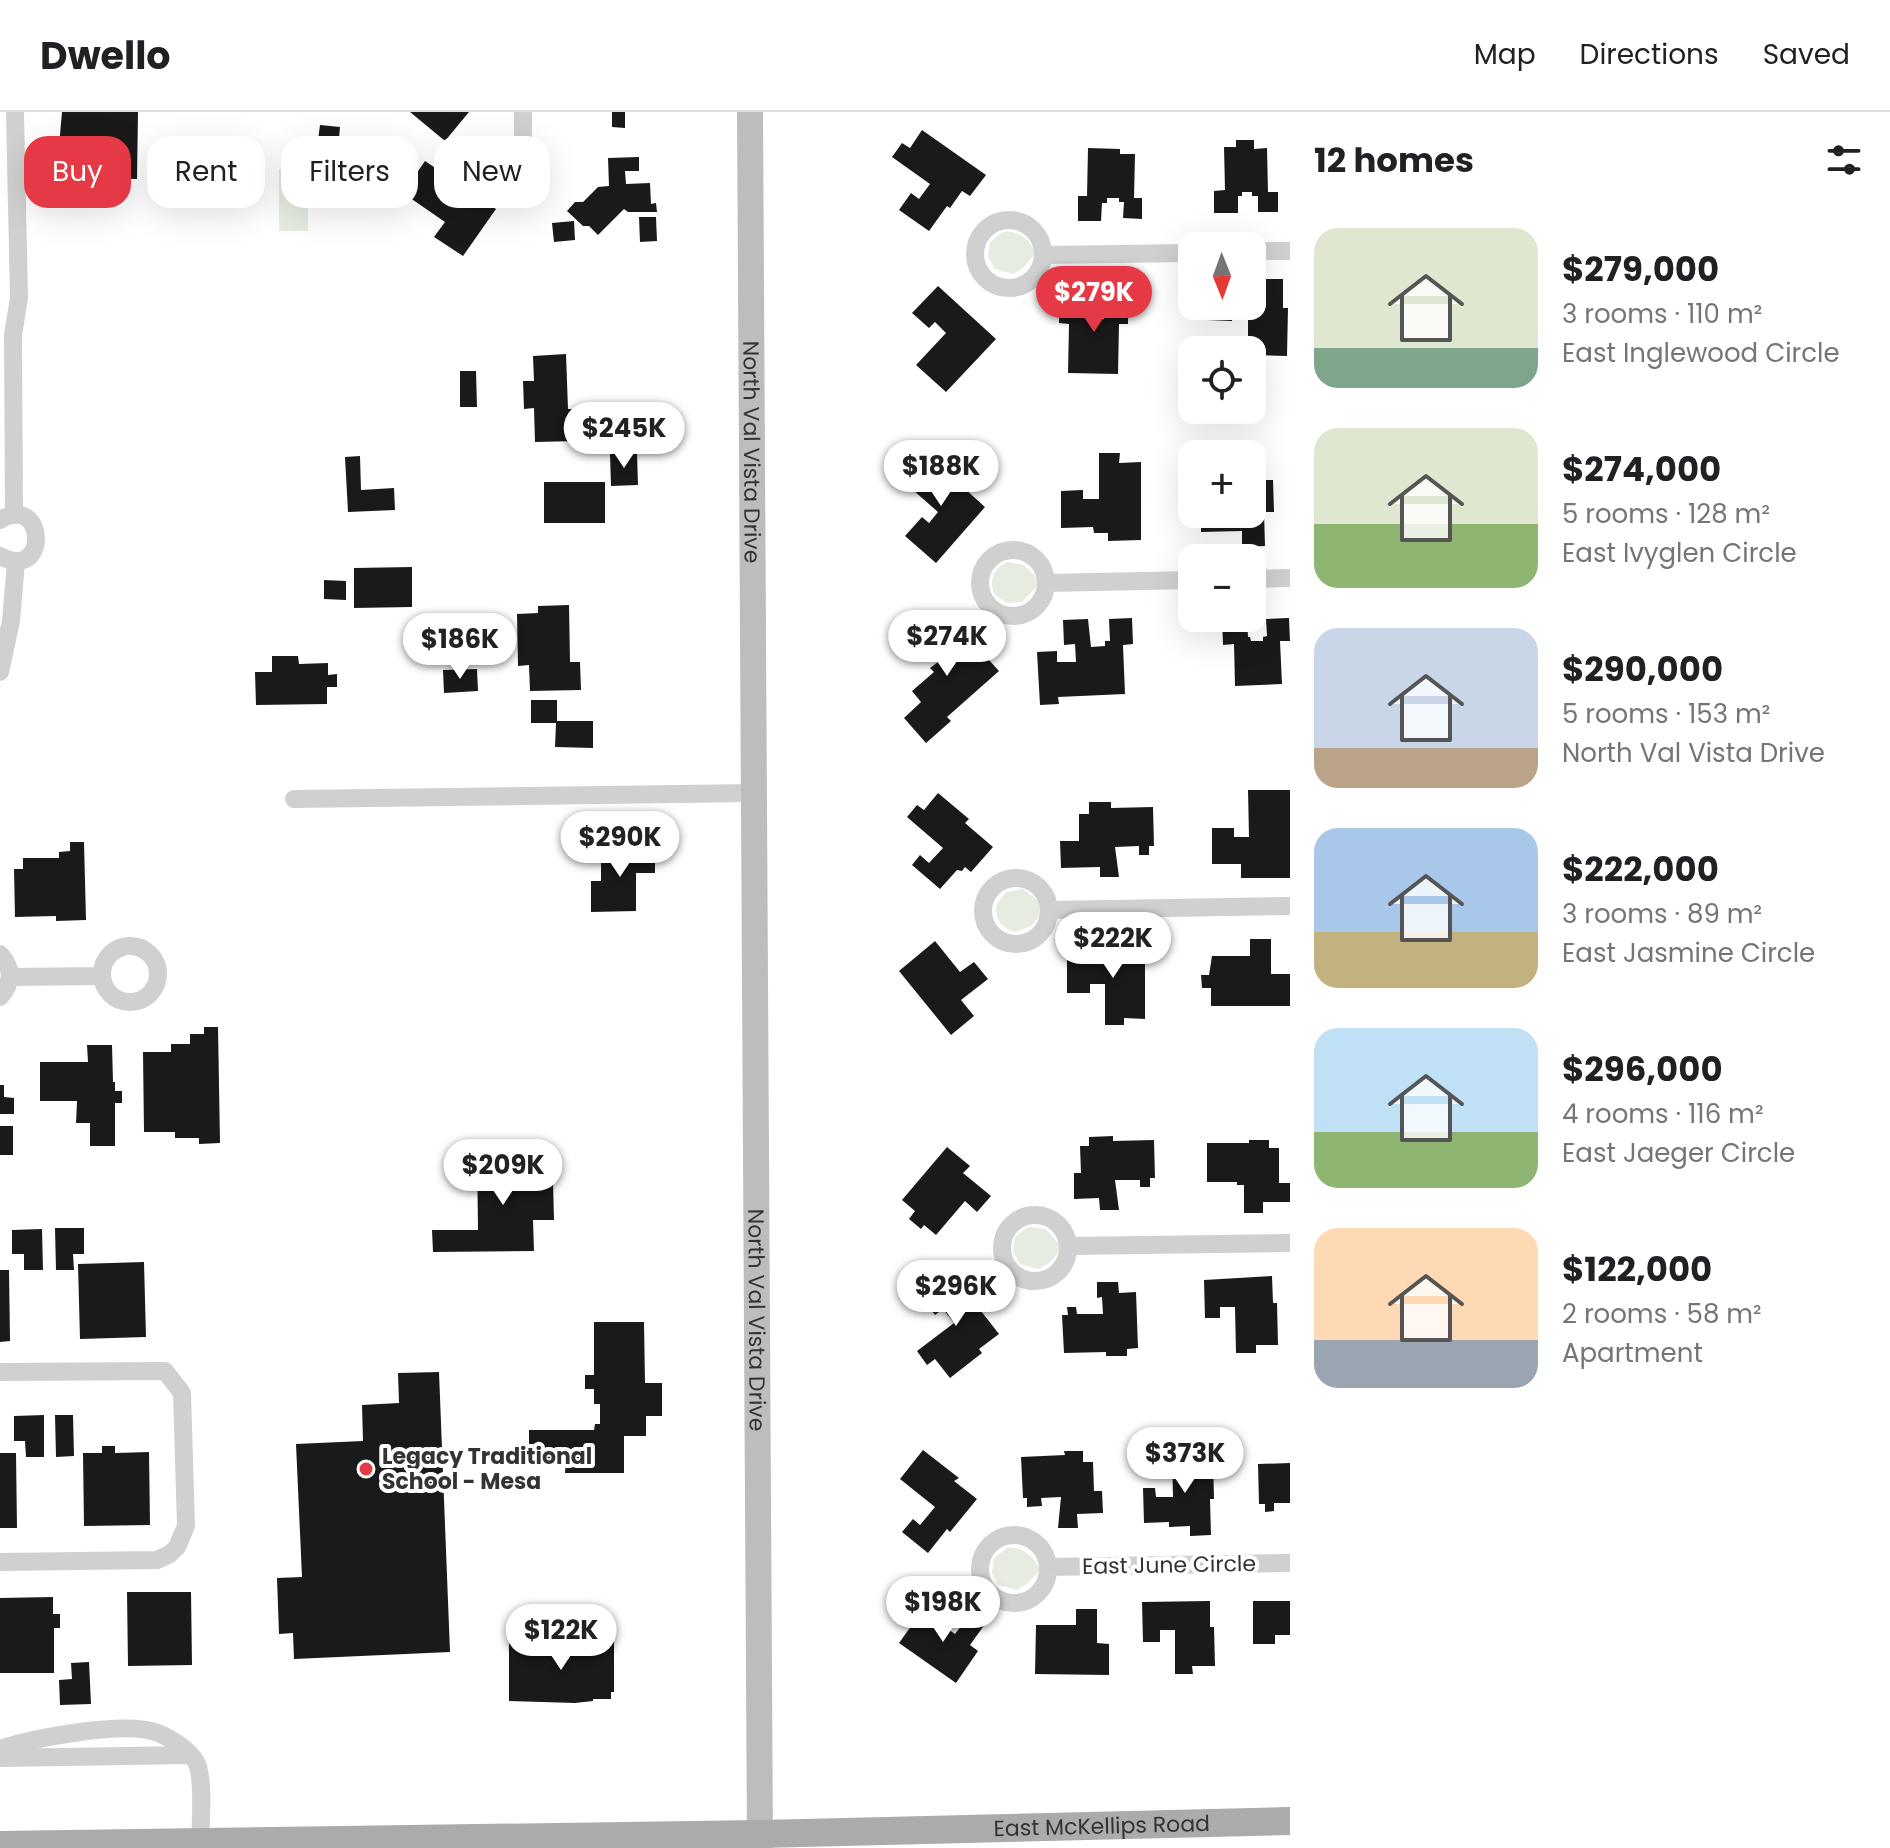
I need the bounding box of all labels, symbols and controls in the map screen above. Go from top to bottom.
text: Dwello [40,29,171,82]
text: Map [1474,35,1536,74]
text: Directions [1580,35,1719,74]
text: Saved [1763,35,1850,74]
chip: Buy [24,136,131,208]
chip: Rent [147,136,265,208]
chip: Filters [281,136,418,208]
chip: New [434,136,550,208]
text: 12 homes [1314,136,1474,184]
icon: filters [1822,138,1866,182]
north arrow [1178,232,1266,320]
map controls [1178,232,1266,632]
text: $279,000 [1562,245,1719,293]
icon: home [1378,260,1474,356]
pin: $279K [1038,266,1150,334]
text: $279K [1054,274,1134,310]
text: 3 rooms · 110 m² [1562,296,1762,332]
text: East Inglewood Circle [1562,335,1840,371]
button: locate [1178,336,1266,424]
street label: North Val Vista Drive [736,341,768,563]
pin: $245K [568,402,680,470]
text: $245K [582,410,666,446]
pin: $188K [885,440,997,508]
button: + [1178,440,1266,528]
text: $274,000 [1562,445,1721,493]
text: $188K [902,448,980,484]
icon: home [1378,460,1474,556]
text: 5 rooms · 128 m² [1562,496,1770,532]
text: East Ivyglen Circle [1562,535,1797,571]
button: − [1178,544,1266,632]
pin: $274K [891,610,1003,678]
pin: $186K [404,613,516,681]
text: $274K [906,618,988,654]
text: $186K [421,621,499,657]
text: $290,000 [1562,645,1723,693]
icon: home [1378,660,1474,756]
text: 5 rooms · 153 m² [1562,696,1770,732]
text: North Val Vista Drive [1562,735,1825,771]
pin: $290K [564,811,676,879]
text: $290K [578,819,662,855]
text: $222,000 [1562,845,1719,893]
icon: home [1378,860,1474,956]
text: 3 rooms · 89 m² [1562,896,1762,932]
pin: $222K [1057,912,1169,980]
text: $222K [1073,920,1153,956]
text: East Jasmine Circle [1562,935,1815,971]
text: $296,000 [1562,1045,1723,1093]
icon: home [1378,1060,1474,1156]
text: 4 rooms · 116 m² [1562,1096,1763,1132]
text: East Jaeger Circle [1562,1135,1795,1171]
pin: $209K [447,1139,559,1207]
text: $209K [461,1147,545,1183]
street label: North Val Vista Drive [741,1209,773,1431]
text: $122,000 [1562,1245,1712,1293]
pin: $296K [900,1260,1012,1328]
icon: home [1378,1260,1474,1356]
text: $296K [915,1268,997,1304]
text: 2 rooms · 58 m² [1562,1296,1762,1332]
text: Apartment [1562,1335,1703,1371]
pin: $373K [1129,1427,1241,1495]
text: $373K [1145,1435,1225,1471]
place label: Legacy Traditional School - Mesa [382,1441,592,1497]
marker: Legacy Traditional School - Mesa [357,1460,375,1478]
street label: East June Circle [1082,1548,1256,1582]
pin: $198K [887,1576,999,1644]
text: $198K [904,1584,982,1620]
pin: $122K [505,1604,617,1672]
text: $122K [524,1612,598,1648]
street label: East McKellips Road [993,1807,1210,1844]

